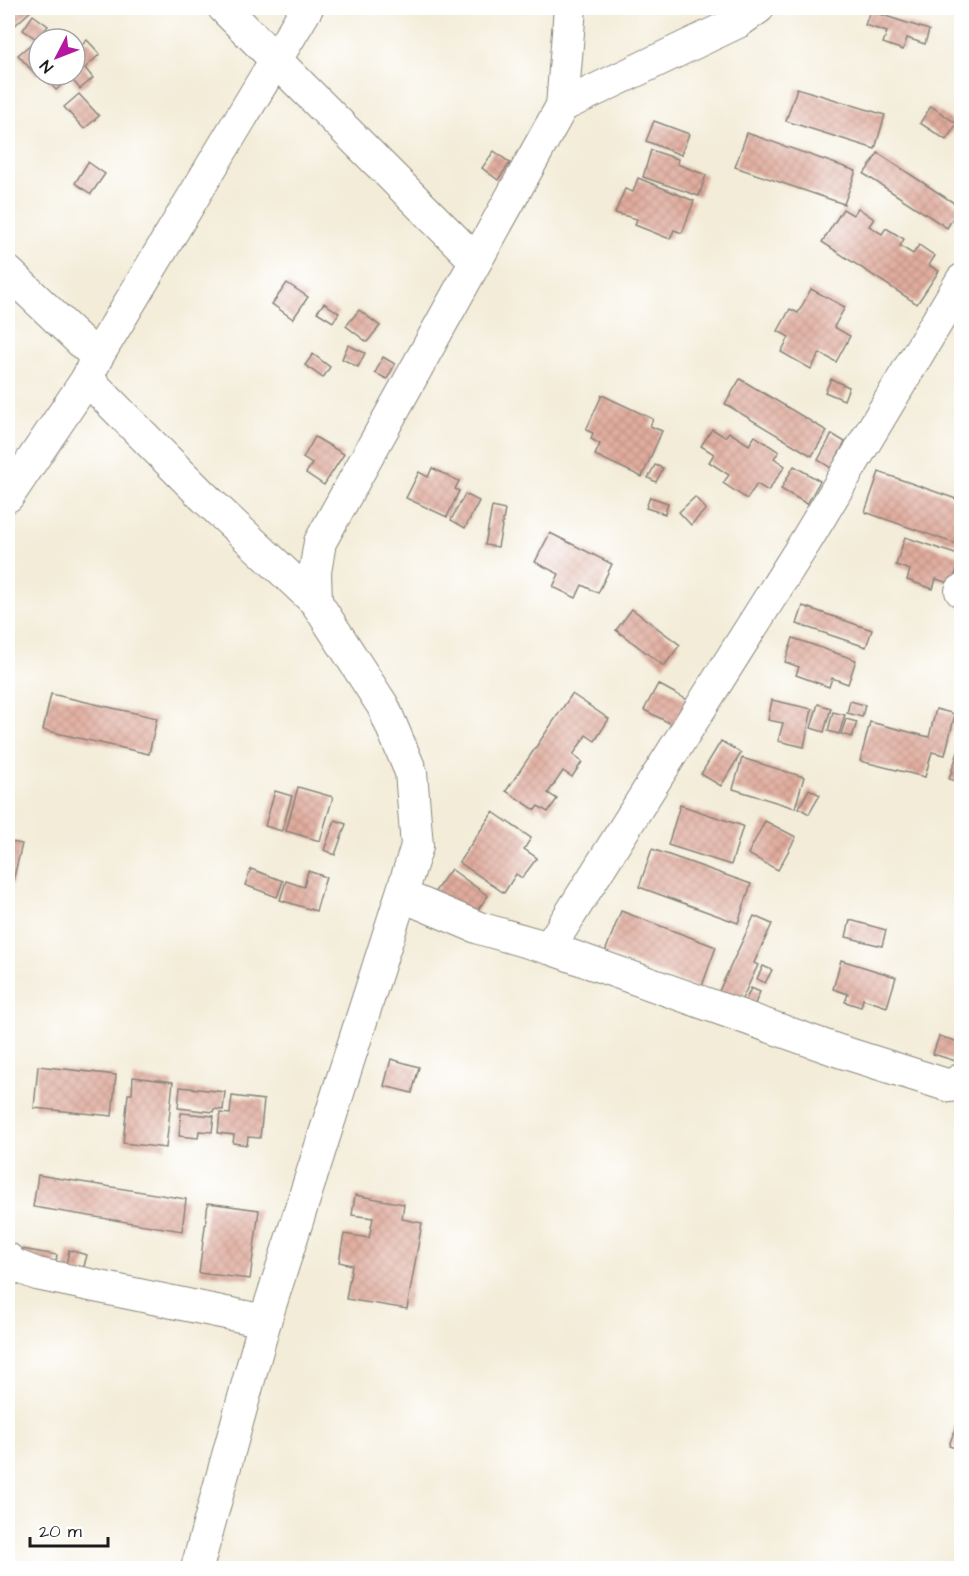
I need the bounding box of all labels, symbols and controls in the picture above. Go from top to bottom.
north arrow [27,27,87,87]
text: N [35,55,58,77]
scale bar [30,1510,108,1548]
text: 20 m [39,1519,82,1544]

